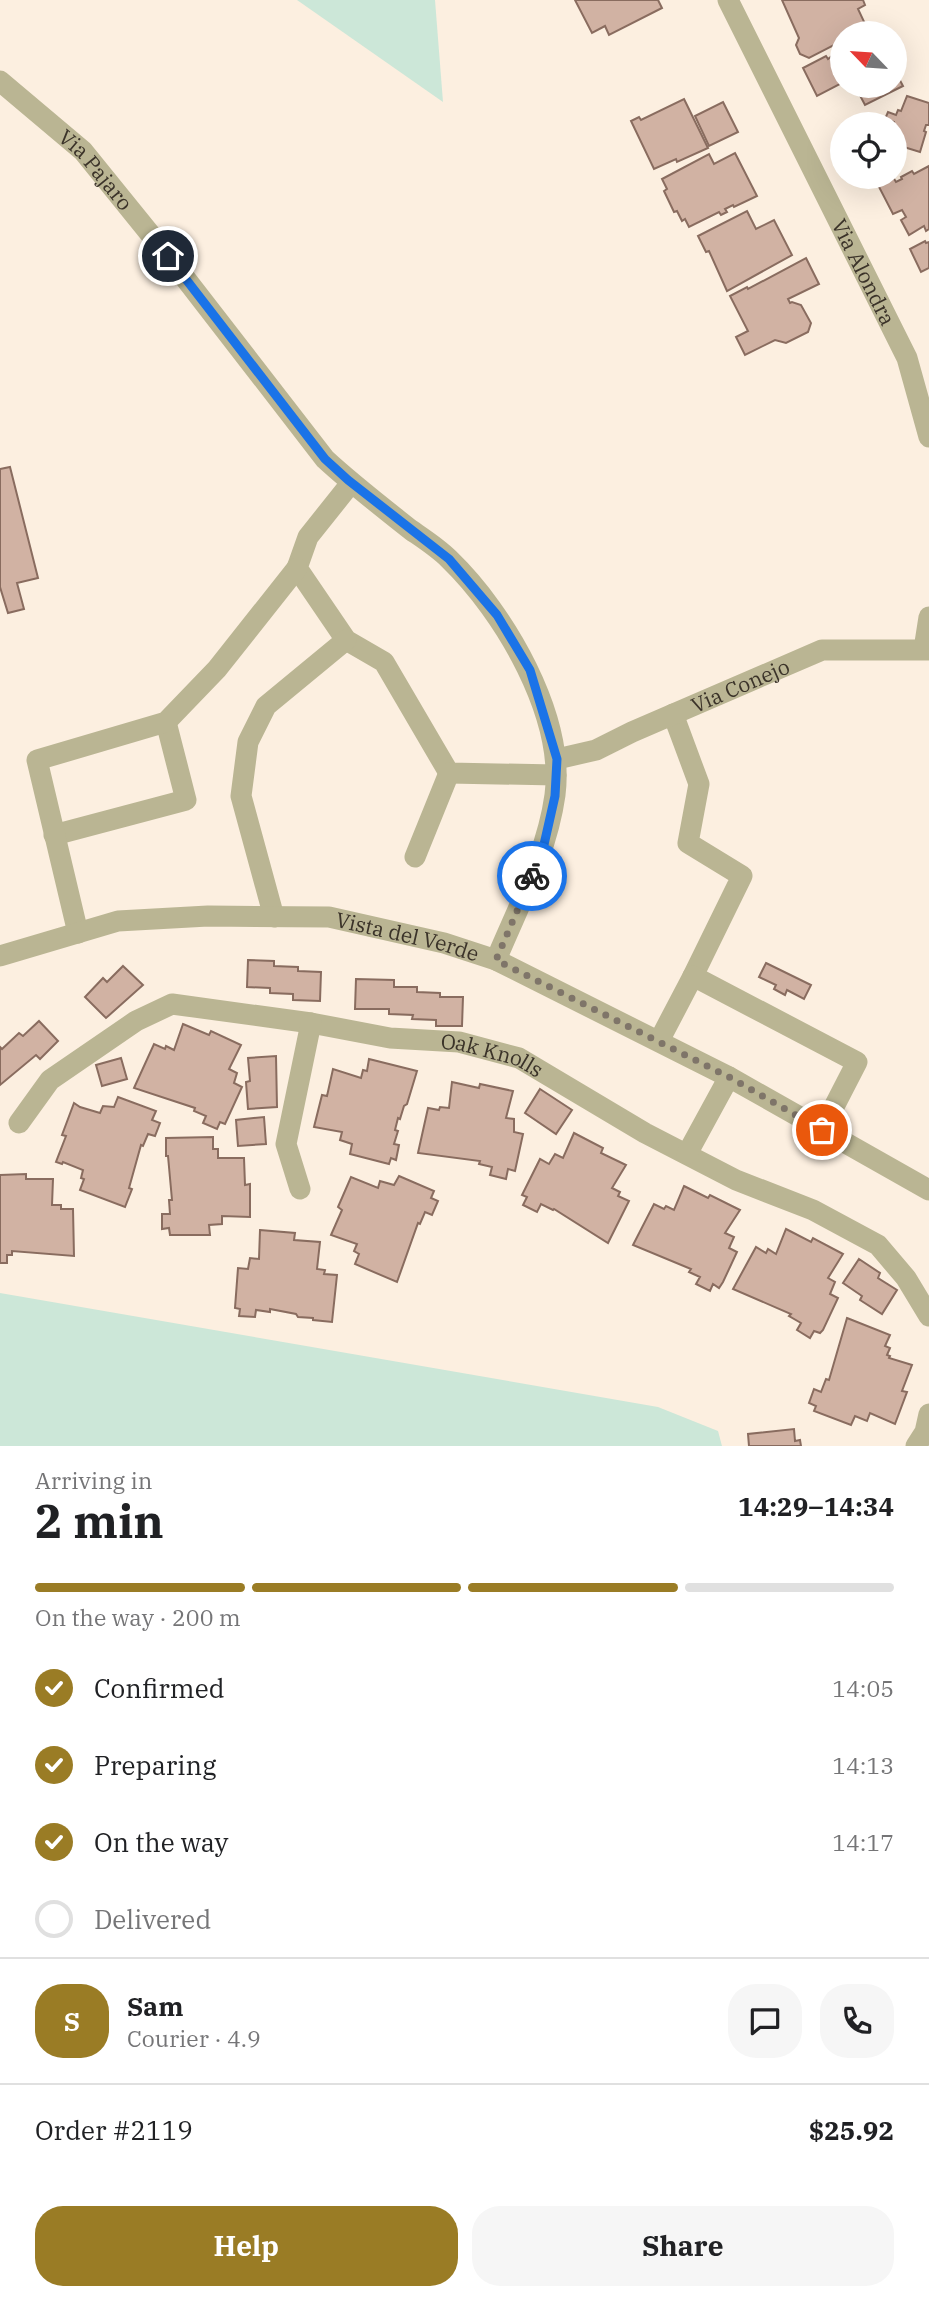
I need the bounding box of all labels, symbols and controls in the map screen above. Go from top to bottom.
north arrow [830,21,906,98]
map controls [830,21,907,189]
button: locate [830,112,907,189]
street label: Via Pajaro [53,123,139,216]
street label: Via Alondra [826,214,902,330]
pin [138,226,198,286]
icon: home [149,237,187,275]
street label: Via Conejo [686,652,794,719]
courier [497,841,567,911]
icon: bike [513,857,551,895]
street label: Vista del Verde [333,905,483,968]
street label: Oak Knolls [440,1027,549,1083]
pin [792,1100,852,1160]
icon: bag [803,1111,841,1149]
text: Arriving in [35,1465,152,1495]
text: 14:29–14:34 [738,1489,894,1523]
text: 2 min [35,1491,164,1551]
text: On the way · 200 m [35,1602,241,1632]
icon: check [35,1669,73,1707]
text: Confirmed [94,1671,225,1705]
text: 14:05 [832,1673,894,1703]
icon: check [35,1746,73,1784]
text: Preparing [94,1748,216,1782]
text: 14:13 [832,1750,894,1780]
icon: check [35,1823,73,1861]
text: On the way [94,1825,228,1859]
text: 14:17 [832,1827,894,1857]
text: Delivered [94,1902,211,1936]
button: chat [728,1984,802,2058]
button: phone [820,1984,894,2058]
text: Sam [127,1989,183,2023]
text: S [64,2004,80,2038]
text: Courier · 4.9 [127,2023,261,2053]
text: Order #2119 [35,2113,193,2147]
text: $25.92 [809,2113,894,2147]
button: Help [35,2206,458,2286]
button: Share [472,2206,894,2286]

